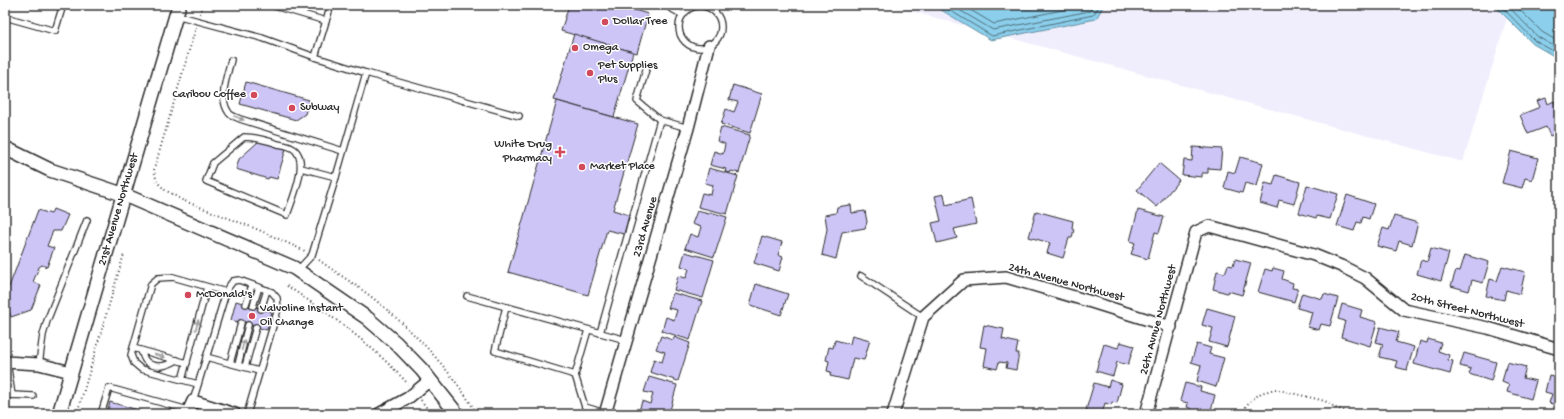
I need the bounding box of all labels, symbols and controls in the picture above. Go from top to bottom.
place label: Dollar Tree [612,15,668,29]
marker: Dollar Tree [600,17,610,27]
place label: Omega [583,41,619,55]
marker: Omega [570,43,580,53]
place label: Pet Supplies Plus [597,59,658,87]
marker: Pet Supplies Plus [585,68,595,78]
place label: Caribou Coffee [172,88,247,102]
marker: Caribou Coffee [249,90,259,100]
place label: Subway [300,101,339,115]
marker: Subway [287,103,297,113]
one-way arrow [234,116,246,122]
place label: White Drug Pharmacy [494,138,552,166]
marker: White Drug Pharmacy [555,147,565,157]
street label: 21st Avenue Northwest [96,151,142,267]
place label: Market Place [590,160,656,174]
marker: Market Place [577,162,587,172]
street label: 23rd Avenue [631,194,662,259]
street label: 24th Avenue Northwest [1007,261,1126,305]
street label: 26th Avnue Northwest [1138,262,1181,377]
place label: McDonald's [196,288,253,302]
marker: McDonald's [183,290,193,300]
street label: 20th Street Northwest [1409,290,1526,332]
place label: Valvoline Instant Oil Change [259,302,344,330]
marker: Valvoline Instant Oil Change [247,311,257,321]
one-way arrow [194,319,200,331]
one-way arrow [240,339,246,351]
one-way arrow [154,353,166,359]

